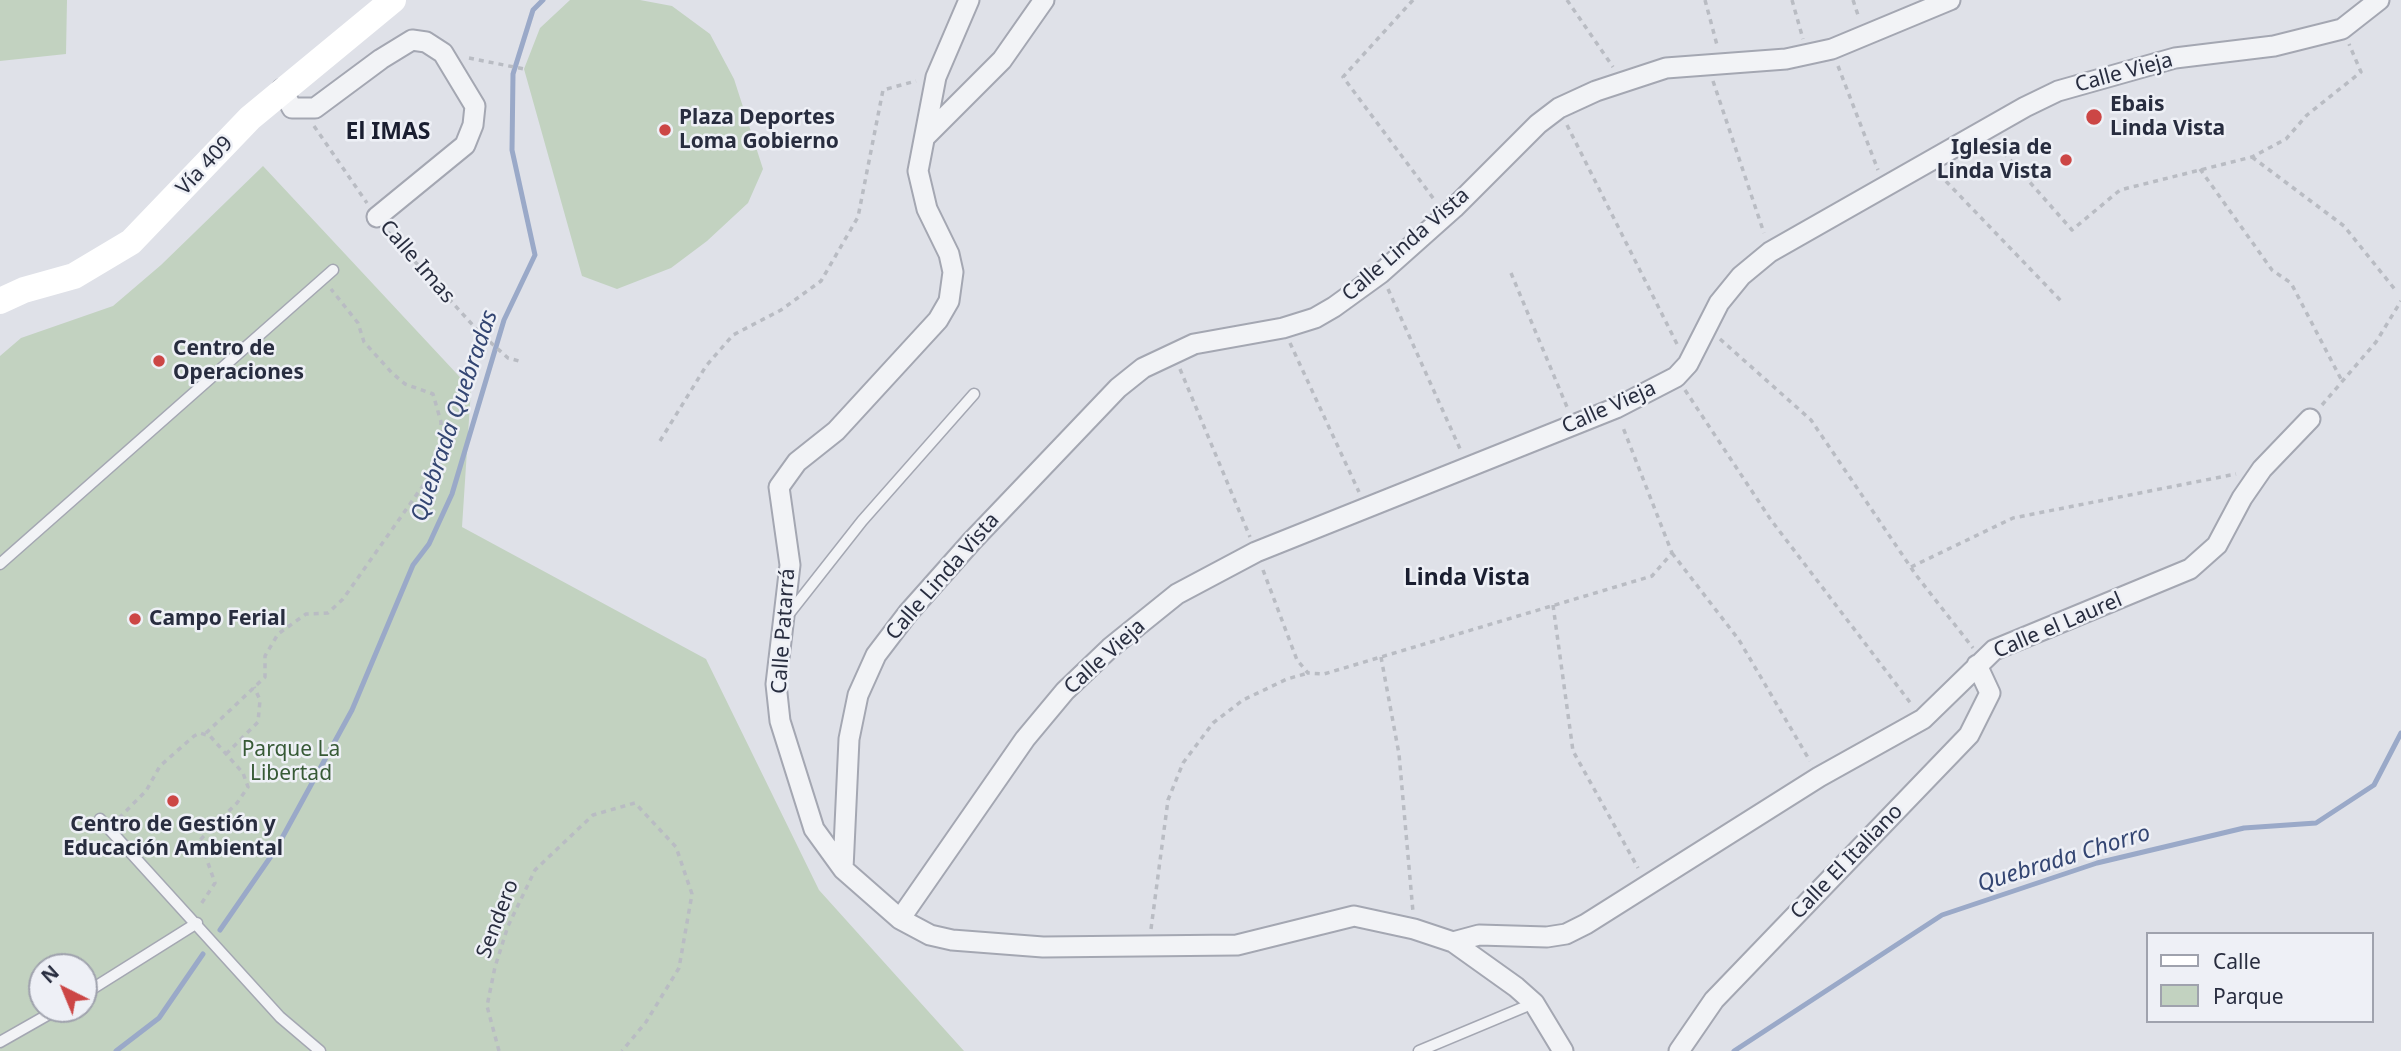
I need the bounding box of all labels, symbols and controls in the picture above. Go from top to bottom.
street label: Calle Vieja [2072,48,2176,98]
place label: Ebais Linda Vista [2110,92,2225,142]
place label: Plaza Deportes Loma Gobierno [679,105,839,155]
marker: Ebais Linda Vista [2084,107,2104,127]
district label: El IMAS [346,118,430,146]
marker: Plaza Deportes Loma Gobierno [657,122,673,138]
street label: Vía 409 [171,131,239,201]
place label: Iglesia de Linda Vista [1937,135,2052,185]
marker: Iglesia de Linda Vista [2058,152,2074,168]
street label: Calle Linda Vista [1337,183,1475,307]
street label: Calle Imas [374,215,460,309]
water label: Quebrada Quebradas [406,307,504,525]
place label: Centro de Operaciones [173,336,304,386]
marker: Centro de Operaciones [151,353,167,369]
street label: Calle Vieja [1558,376,1660,440]
street label: Calle Linda Vista [881,508,1005,646]
district label: Linda Vista [1404,564,1530,592]
street label: Calle Patarrá [767,567,801,695]
street label: Calle el Laurel [1990,588,2126,664]
place label: Campo Ferial [149,606,286,632]
marker: Campo Ferial [127,611,143,627]
street label: Calle Vieja [1059,614,1151,700]
park label: Parque La Libertad [242,737,340,787]
marker: Centro de Gestión y Educación Ambiental [165,793,181,809]
street label: Calle El Italiano [1786,799,1908,925]
place label: Centro de Gestión y Educación Ambiental [63,812,283,862]
water label: Quebrada Chorro [1974,820,2154,898]
street label: Sendero [472,876,524,962]
legend [2146,932,2373,1023]
text: Calle [2213,947,2261,975]
north arrow [28,953,98,1023]
text: N [36,959,65,989]
text: Parque [2213,982,2283,1010]

